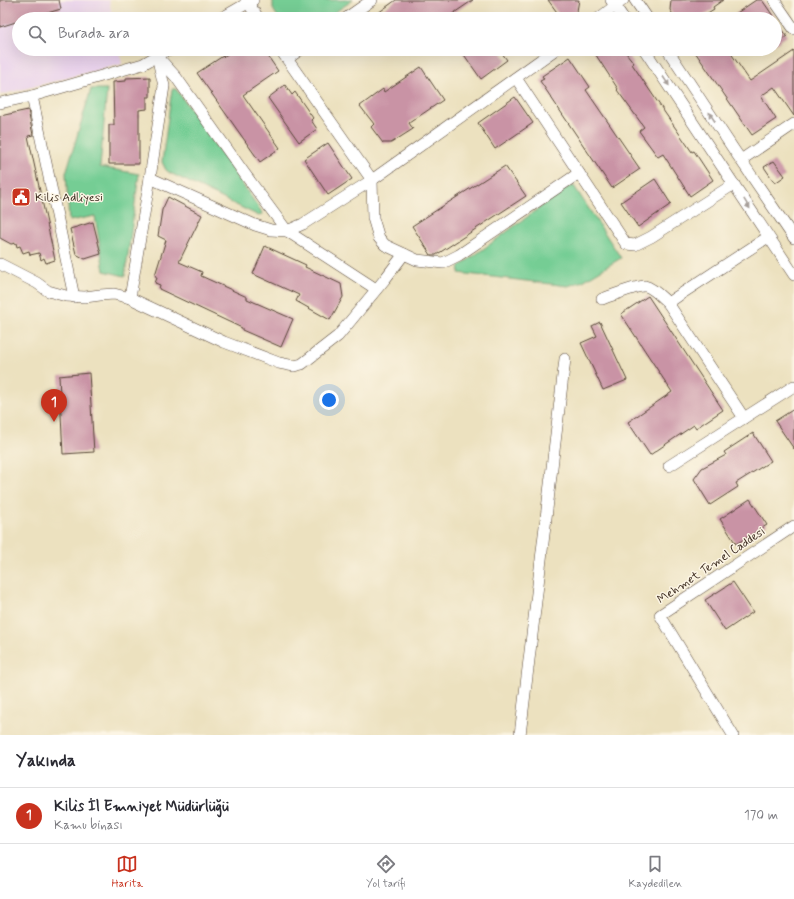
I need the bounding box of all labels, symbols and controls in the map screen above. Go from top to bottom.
search box [12,12,782,56]
icon: search [26,23,48,45]
text: Burada ara [58,24,130,44]
one-way arrow [662,76,669,87]
one-way arrow [708,112,716,122]
public building icon: Kilis Adliyesi [10,186,32,208]
place label: Kilis Adliyesi [35,190,103,206]
one-way arrow [743,199,751,209]
pin: 1 [41,389,67,422]
your location [319,390,339,410]
street label: Mehmet Temel Caddesi [654,524,769,608]
text: Yakında [16,750,76,772]
text: Kilis İl Emniyet Müdürlüğü [54,797,229,817]
text: 1 [26,807,32,824]
text: 170 m [744,807,778,824]
text: Kamu binası [54,817,123,834]
tab: Harita [112,853,143,891]
tab: Yol tarifi [366,853,405,891]
tab: Kaydedilen [628,853,682,891]

